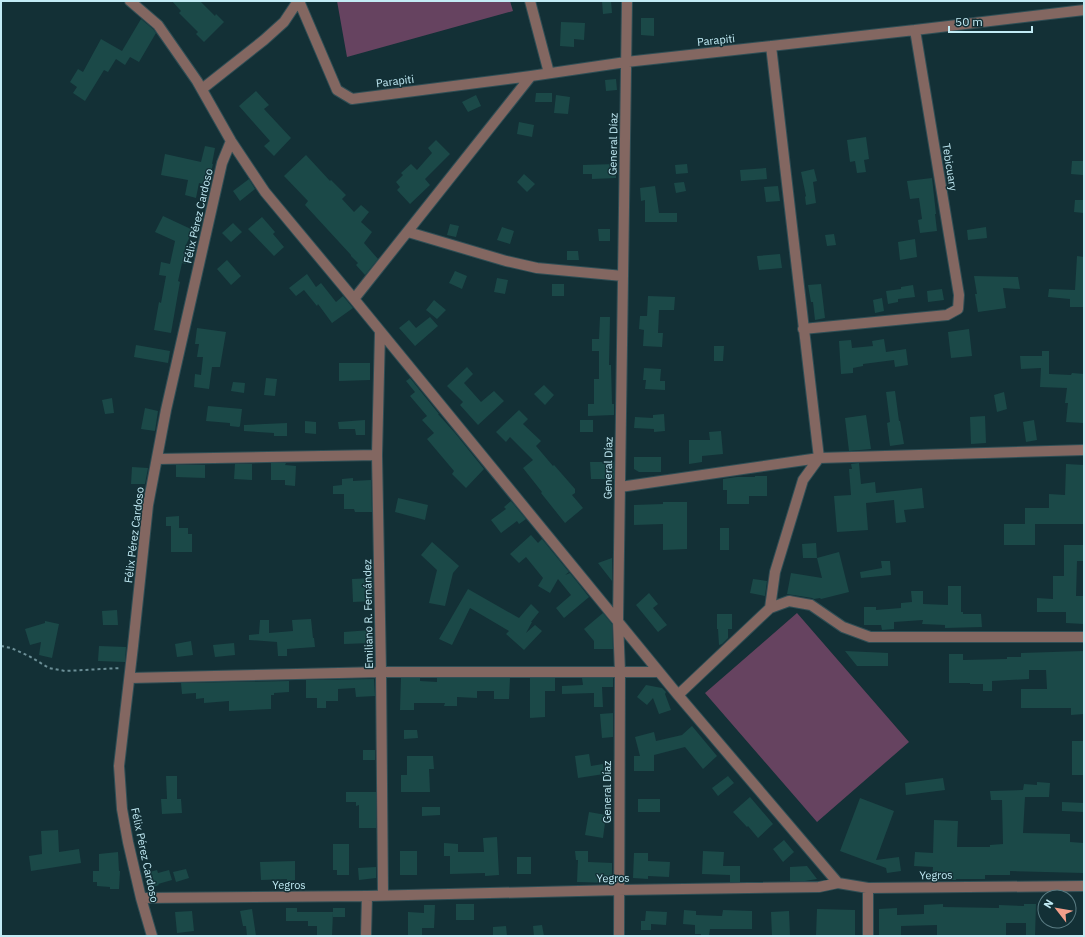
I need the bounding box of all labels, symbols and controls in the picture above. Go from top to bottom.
scale bar [949,8,1032,34]
text: 50 m [955,14,983,29]
street label: Parapiti [696,31,736,49]
street label: Parapiti [375,72,415,90]
street label: General Díaz [605,113,621,175]
street label: Tebicuary [939,142,961,192]
street label: Félix Pérez Cardoso [180,167,216,265]
street label: General Díaz [600,437,616,499]
street label: Félix Pérez Cardoso [121,486,147,584]
street label: Emiliano R. Fernández [360,559,376,669]
street label: General Díaz [600,761,614,823]
street label: Félix Pérez Cardoso [128,806,162,904]
street label: Yegros [919,868,953,882]
street label: Yegros [596,871,630,885]
street label: Yegros [272,878,306,892]
north arrow [1037,889,1077,929]
text: N [1040,897,1056,911]

